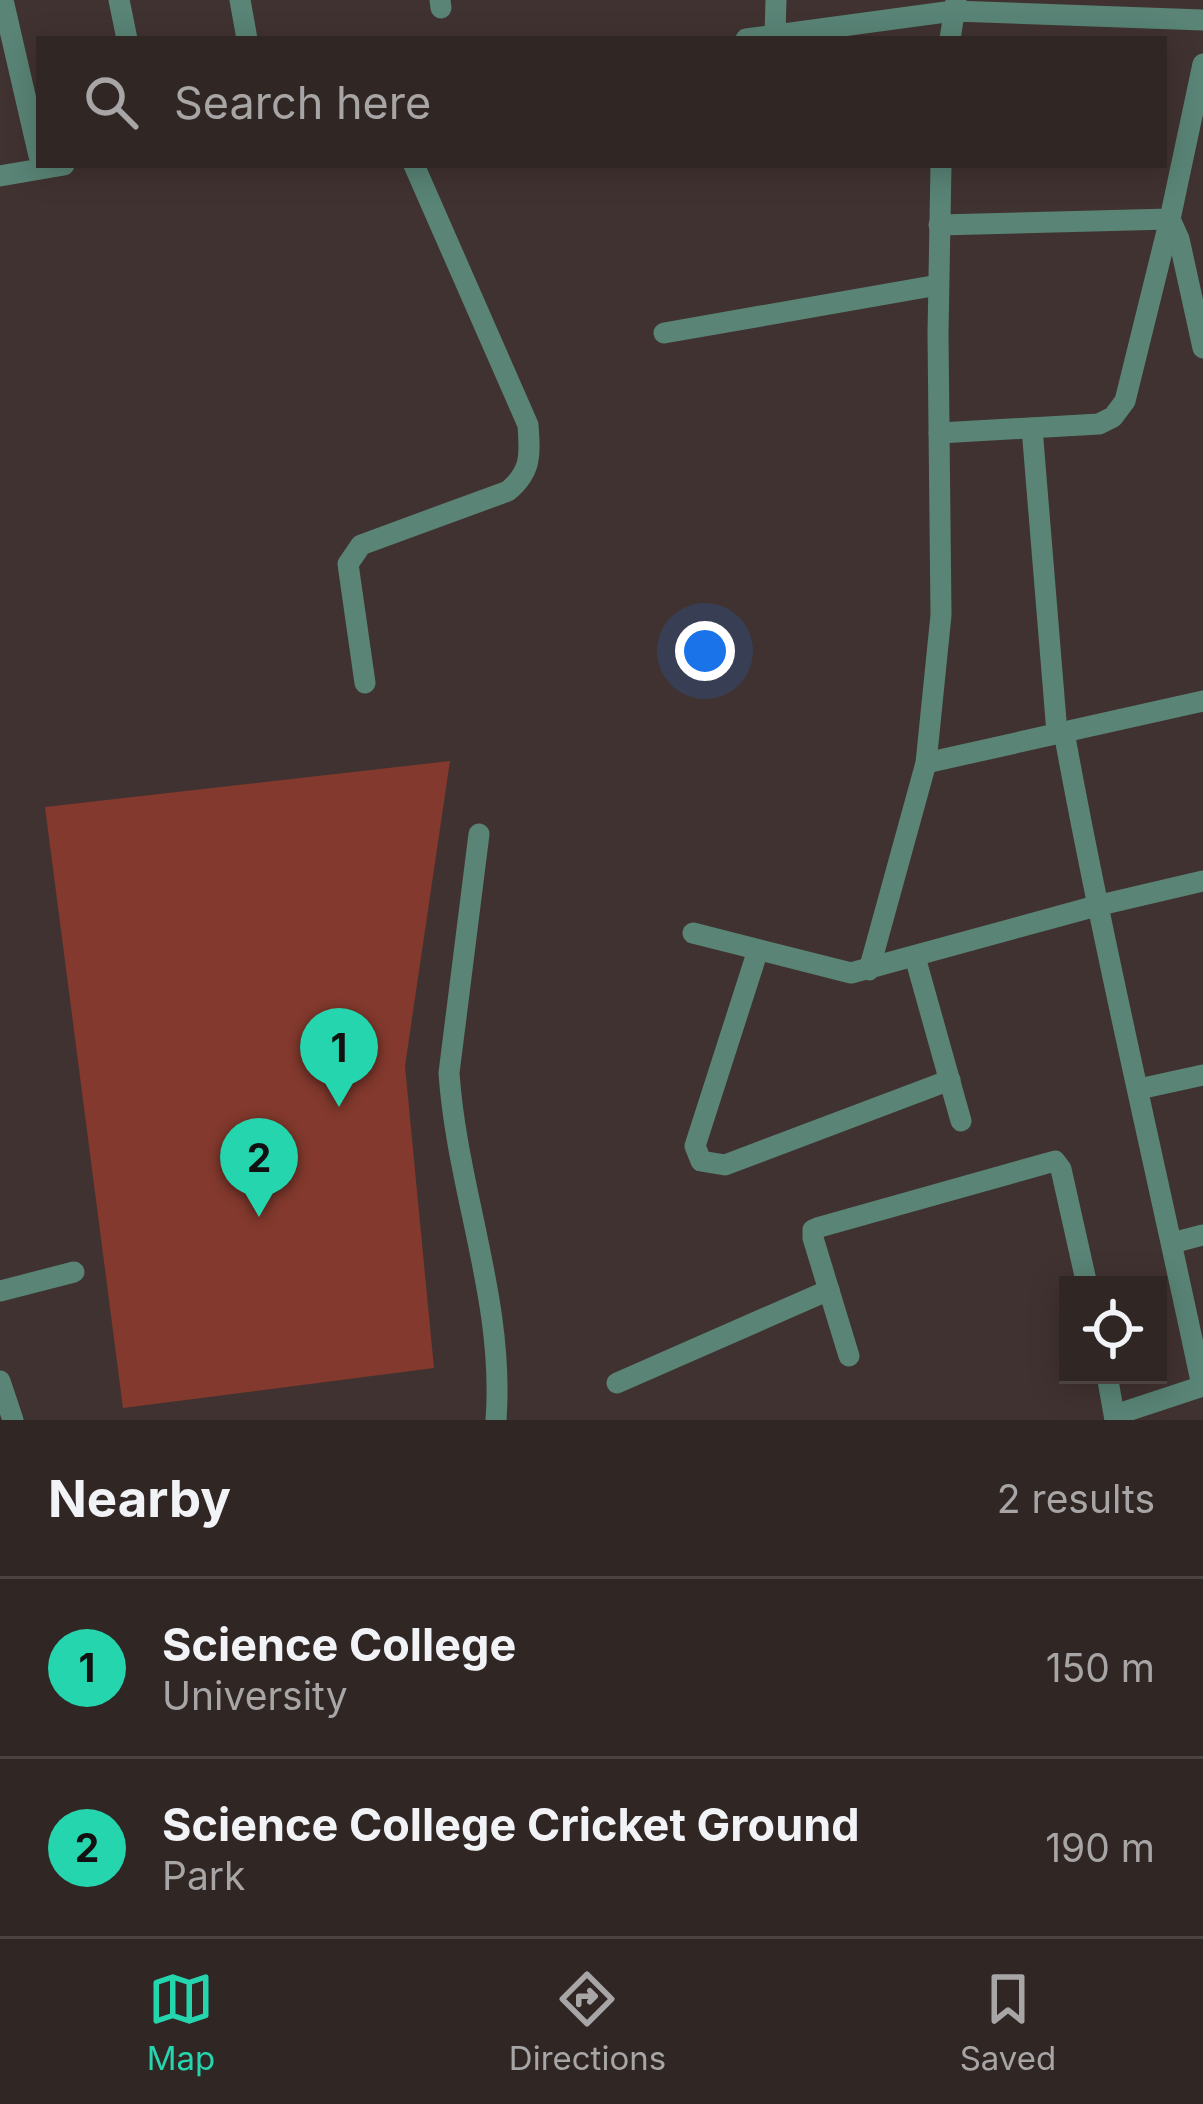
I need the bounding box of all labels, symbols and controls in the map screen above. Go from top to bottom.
search box [36,36,1167,168]
icon: search [78,69,144,135]
text: Search here [174,75,431,130]
your location [675,621,735,681]
pin: 1 [300,1008,378,1107]
pin: 2 [220,1118,298,1217]
map controls [1059,1276,1167,1384]
button: locate [1059,1276,1167,1384]
text: Nearby [48,1468,231,1529]
text: 2 results [997,1475,1155,1522]
text: Science College [162,1617,516,1672]
text: 1 [79,1644,95,1691]
text: 150 m [1046,1644,1155,1691]
text: University [162,1672,348,1719]
text: Science College Cricket Ground [162,1797,860,1852]
text: 2 [75,1824,99,1871]
text: 190 m [1045,1824,1155,1871]
text: Park [162,1852,246,1899]
tab: Map [147,1966,215,2078]
tab: Directions [509,1966,666,2078]
tab: Saved [960,1966,1056,2078]

